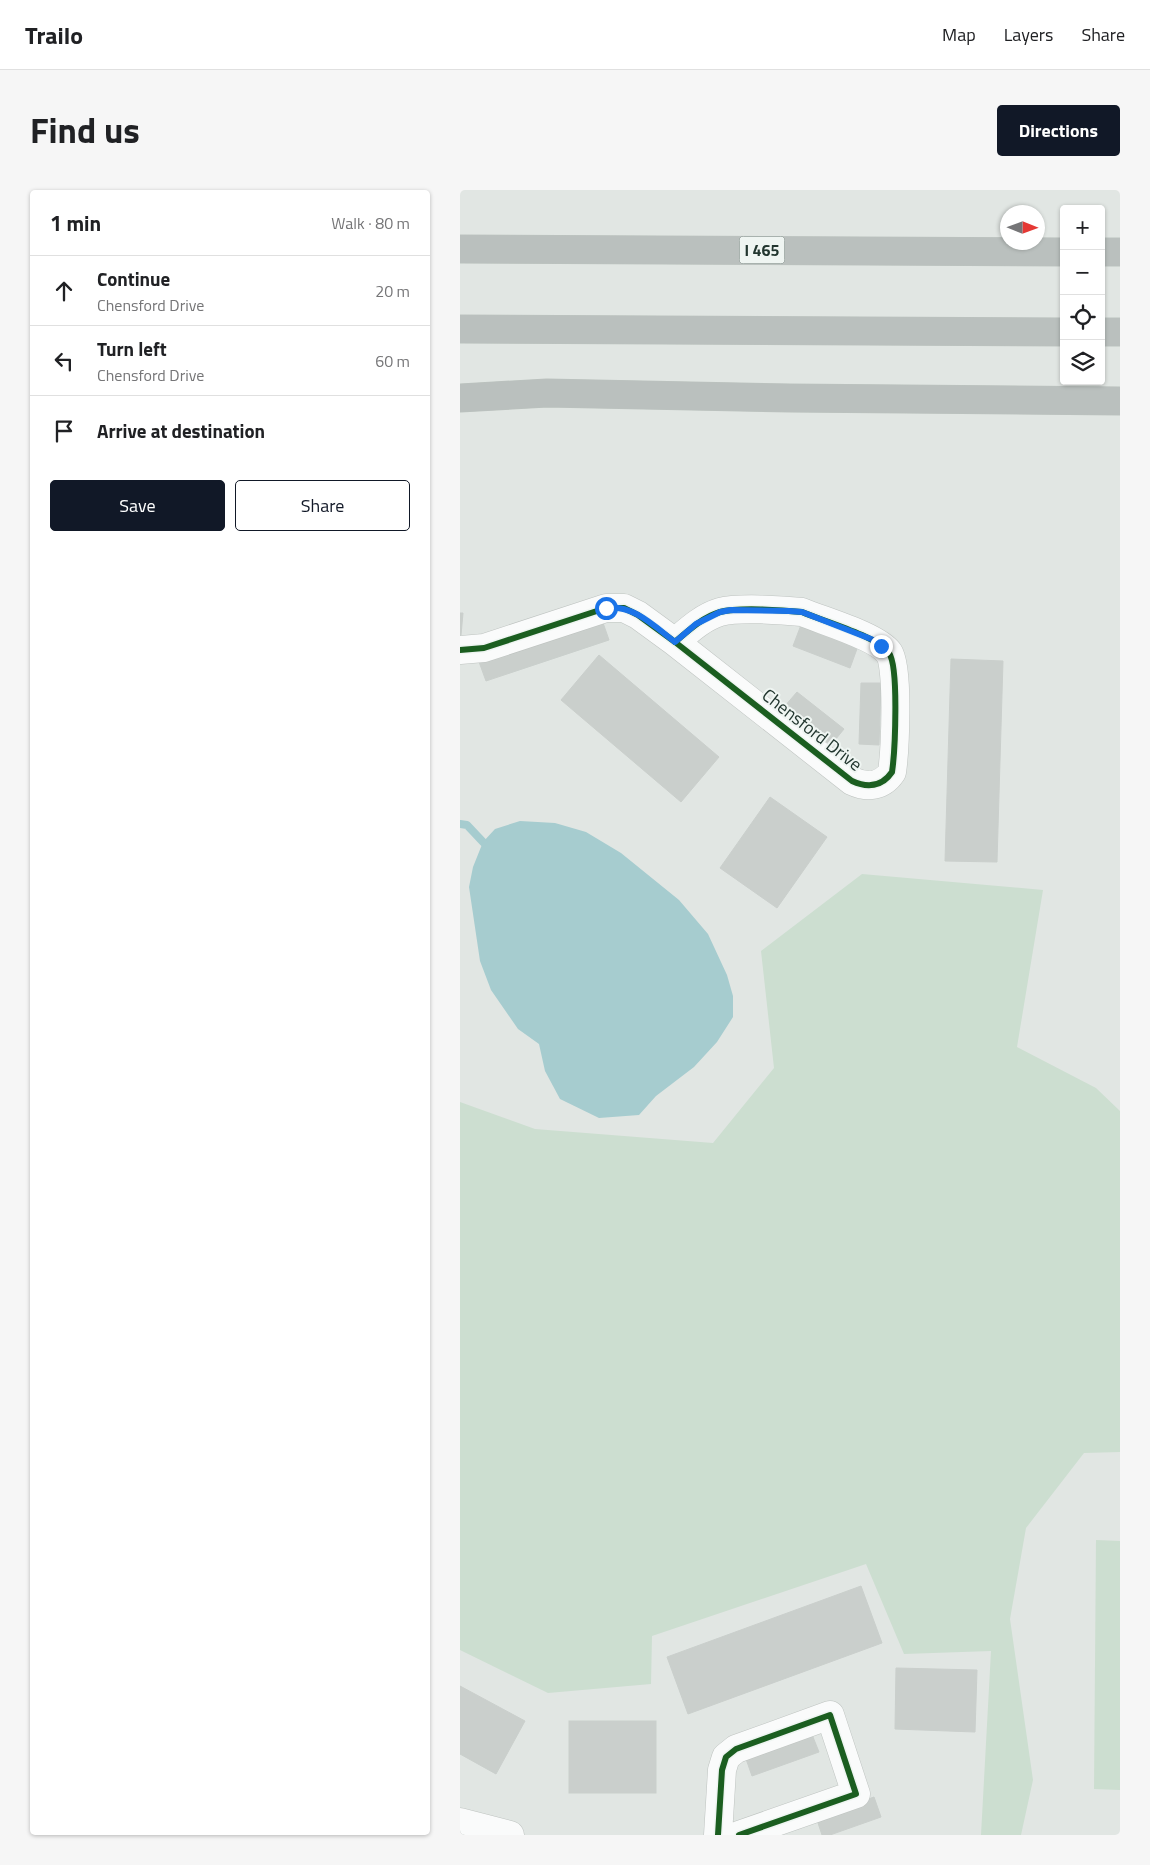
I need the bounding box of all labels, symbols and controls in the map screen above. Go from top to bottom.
text: Trailo [25,17,83,53]
text: Map [942,21,976,48]
text: Layers [1004,21,1053,48]
text: Share [1081,21,1125,48]
text: Find us [30,103,140,157]
button: Directions [997,105,1120,156]
north arrow [1000,205,1045,250]
map controls [1060,205,1105,385]
button: + [1060,205,1105,250]
text: 1 min [50,207,101,239]
text: Walk · 80 m [331,211,410,235]
road number: I 465 [740,236,784,264]
button: − [1060,250,1105,295]
text: Continue [97,264,170,293]
icon: ahead [50,277,78,305]
text: 20 m [375,279,410,303]
text: Chensford Drive [97,293,204,317]
button: locate [1060,295,1105,340]
text: Turn left [97,334,167,363]
button: layers [1060,340,1105,385]
icon: left [50,347,78,375]
text: 60 m [375,349,410,373]
text: Chensford Drive [97,363,204,387]
text: Arrive at destination [97,416,265,445]
icon: arrive [50,417,78,445]
button: Save [50,480,225,531]
button: Share [235,480,410,531]
route start [595,597,618,620]
route end [870,635,893,658]
street label: Chensford Drive [756,682,868,777]

